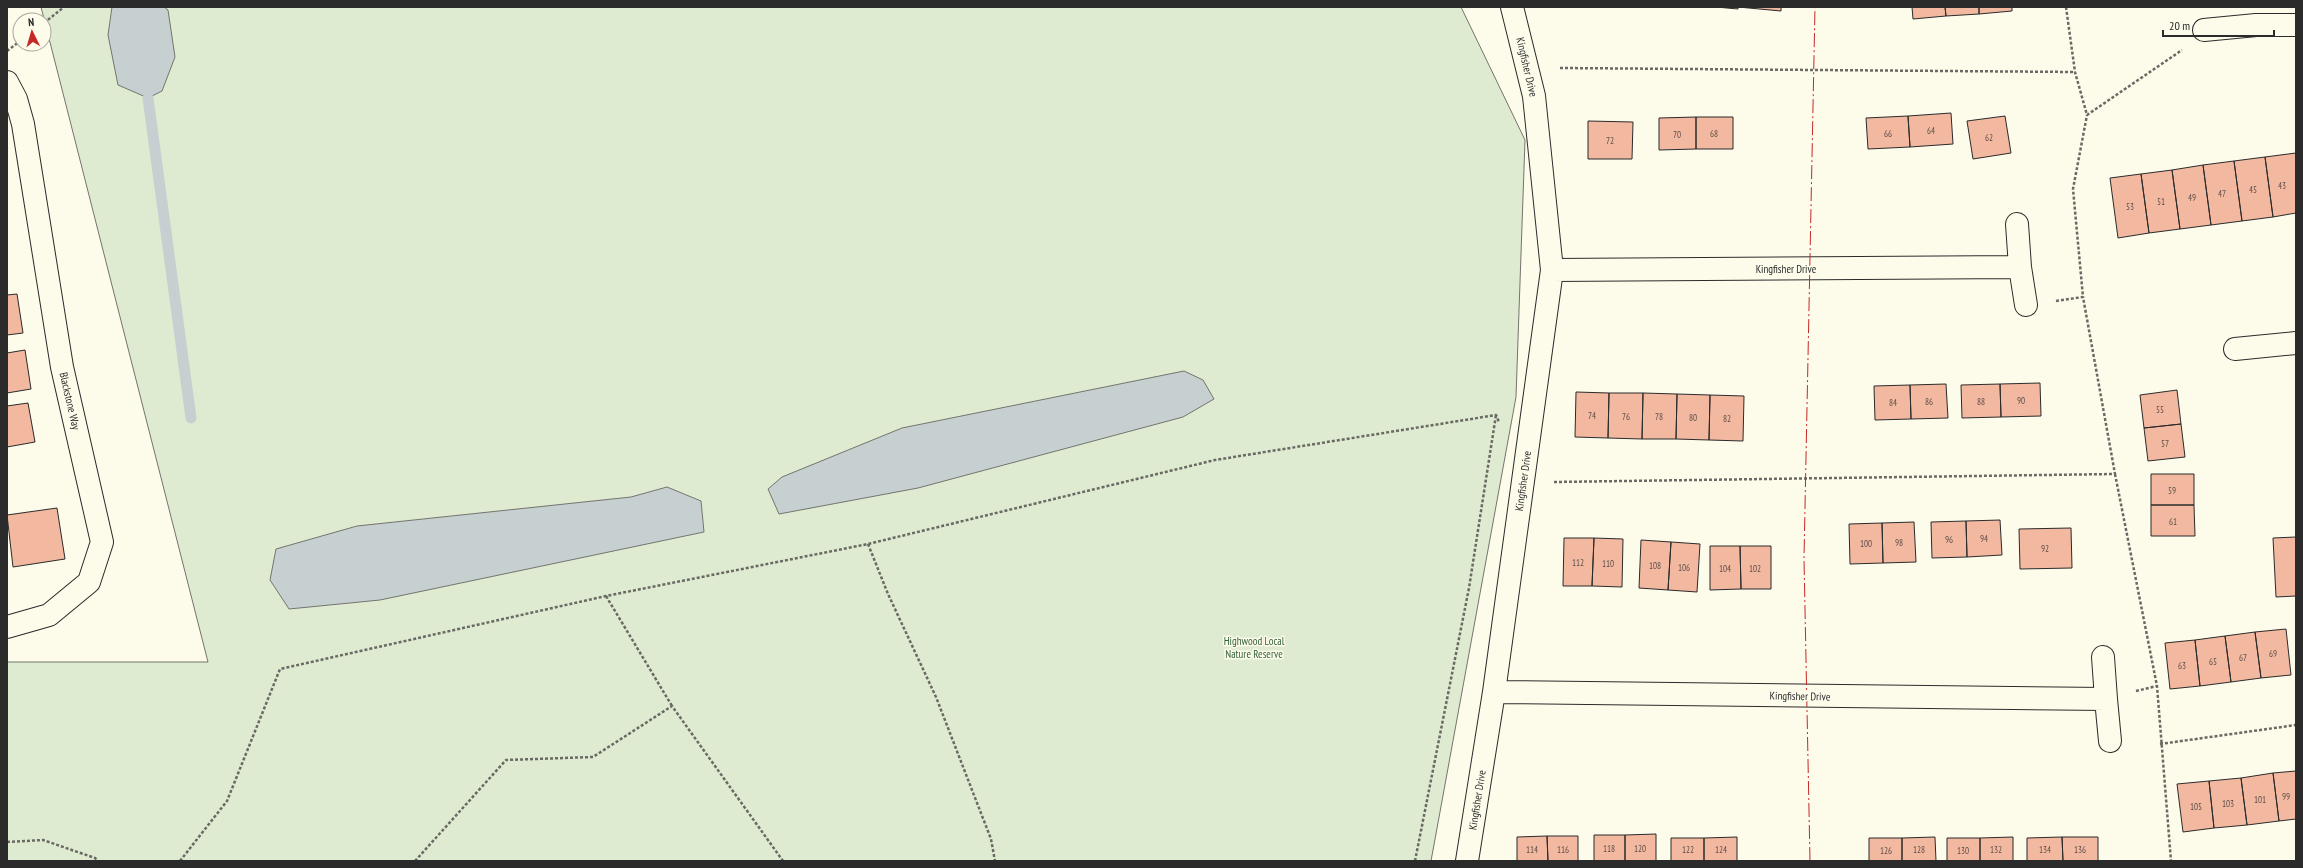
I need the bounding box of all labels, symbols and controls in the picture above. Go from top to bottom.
north arrow [12,12,52,52]
scale bar [2163,12,2274,38]
text: N [28,15,35,29]
text: 20 m [2169,18,2190,33]
street label: Kingfisher Drive [1513,36,1541,99]
house number: 64 [1927,125,1935,136]
house number: 68 [1710,128,1718,139]
house number: 66 [1884,128,1892,139]
house number: 70 [1673,129,1681,140]
house number: 62 [1985,132,1993,143]
house number: 72 [1606,135,1614,146]
house number: 43 [2278,180,2286,191]
house number: 45 [2249,184,2257,195]
house number: 47 [2218,188,2226,199]
house number: 49 [2188,192,2196,203]
house number: 51 [2157,196,2165,207]
house number: 53 [2126,201,2134,212]
street label: Kingfisher Drive [1756,262,1817,276]
street label: Blackstone Way [57,371,84,432]
house number: 90 [2017,395,2025,406]
house number: 86 [1925,396,1933,407]
house number: 88 [1977,396,1985,407]
house number: 84 [1889,397,1897,408]
house number: 55 [2156,404,2164,415]
house number: 74 [1588,410,1596,421]
house number: 76 [1622,411,1630,422]
house number: 78 [1655,411,1663,422]
house number: 80 [1689,412,1697,423]
house number: 82 [1723,413,1731,424]
house number: 57 [2161,438,2169,449]
street label: Kingfisher Drive [1512,450,1534,512]
house number: 59 [2168,485,2176,496]
house number: 61 [2169,516,2177,527]
house number: 94 [1980,533,1988,544]
house number: 96 [1945,534,1953,545]
house number: 98 [1895,537,1903,548]
house number: 100 [1860,538,1872,549]
house number: 92 [2041,543,2049,554]
house number: 112 [1572,557,1584,568]
house number: 110 [1602,558,1614,569]
house number: 108 [1649,560,1661,571]
house number: 106 [1678,562,1690,573]
house number: 104 [1719,563,1731,574]
house number: 102 [1749,563,1761,574]
park label: Highwood Local Nature Reserve [1224,634,1285,661]
house number: 69 [2269,648,2277,659]
house number: 67 [2239,652,2247,663]
house number: 65 [2209,656,2217,667]
house number: 63 [2178,660,2186,671]
street label: Kingfisher Drive [1770,688,1831,704]
street label: Kingfisher Drive [1465,769,1489,831]
house number: 99 [2282,791,2290,802]
house number: 101 [2254,794,2266,805]
house number: 103 [2222,798,2234,809]
house number: 105 [2190,801,2202,812]
house number: 118 [1603,843,1615,854]
house number: 120 [1634,843,1646,854]
house number: 114 [1526,844,1538,855]
house number: 116 [1557,844,1569,855]
house number: 122 [1682,844,1694,855]
house number: 124 [1715,844,1727,855]
house number: 128 [1913,844,1925,855]
house number: 132 [1990,844,2002,855]
house number: 134 [2039,844,2051,855]
house number: 136 [2074,844,2086,855]
house number: 126 [1880,845,1892,856]
house number: 130 [1957,845,1969,856]

